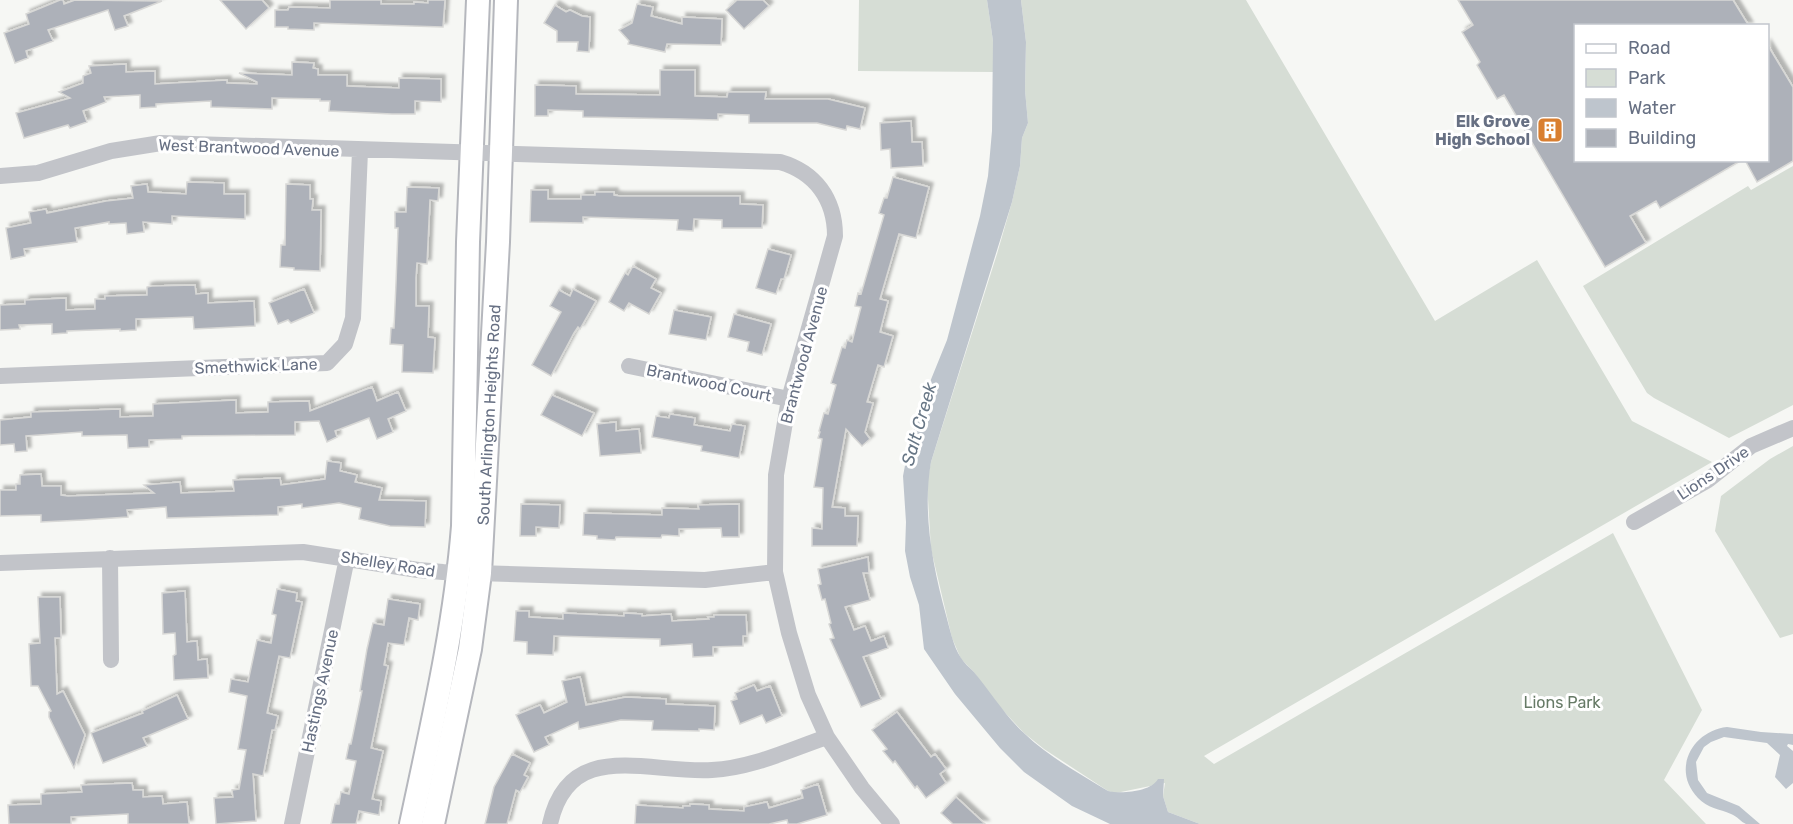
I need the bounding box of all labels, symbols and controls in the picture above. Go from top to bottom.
legend [1574,24,1769,162]
text: Road [1628,37,1671,59]
text: Park [1628,67,1666,89]
text: Water [1628,97,1676,119]
place label: Elk Grove High School [1435,112,1530,149]
building icon: Elk Grove High School [1535,115,1565,145]
text: Building [1628,127,1696,149]
street label: West Brantwood Avenue [158,135,340,161]
street label: Brantwood Avenue [777,284,831,426]
street label: South Arlington Heights Road [473,304,504,526]
street label: Smethwick Lane [194,354,318,378]
street label: Brantwood Court [645,360,773,406]
water label: Salt Creek [897,379,942,468]
street label: Lions Drive [1674,442,1752,504]
street label: Shelley Road [339,547,437,581]
street label: Hastings Avenue [298,628,342,754]
park label: Lions Park [1523,693,1601,712]

